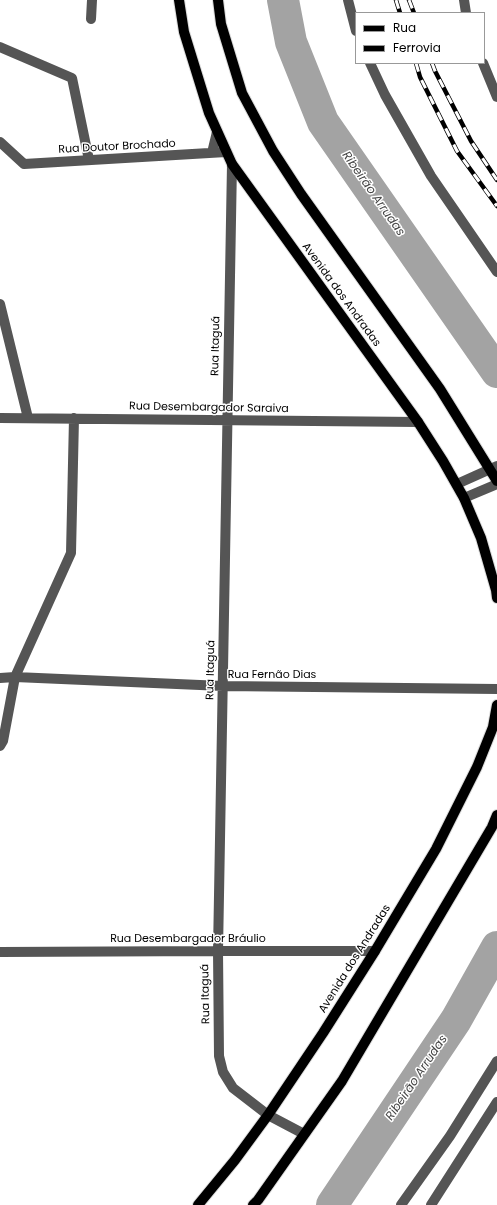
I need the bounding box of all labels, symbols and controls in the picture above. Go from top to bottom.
legend [355,12,485,64]
text: Rua [393,19,416,36]
text: Ferrovia [393,39,441,56]
street label: Rua Doutor Brochado [58,137,176,157]
water label: Ribeirão Arrudas [338,149,408,239]
street label: Avenida dos Andradas [299,240,383,350]
street label: Rua Itaguá [209,316,223,376]
street label: Rua Desembargador Saraiva [129,400,289,416]
street label: Rua Itaguá [204,640,218,700]
street label: Rua Fernão Dias [228,668,316,682]
street label: Avenida dos Andradas [316,902,394,1016]
street label: Rua Desembargador Bráulio [110,932,266,946]
street label: Rua Itaguá [199,964,213,1024]
water label: Ribeirão Arrudas [383,1033,451,1123]

